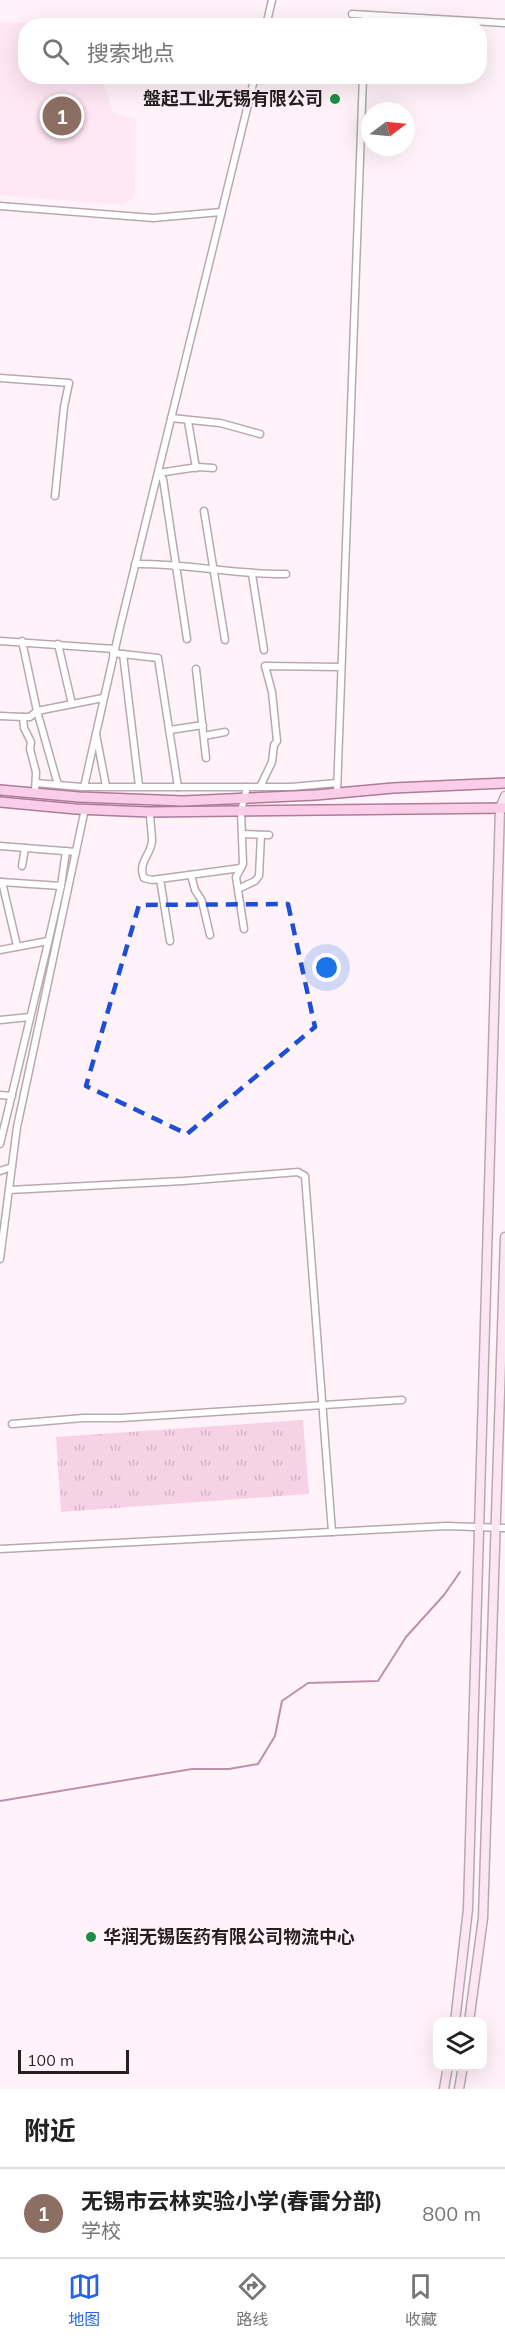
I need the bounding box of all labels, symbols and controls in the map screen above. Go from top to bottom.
search box [18,18,487,84]
icon: search [39,35,72,68]
text: 搜索地点 [87,39,175,67]
place label: 盤起工业无锡有限公司 [143,87,323,110]
marker: 盤起工业无锡有限公司 [328,92,342,106]
pin: 1 [42,94,82,138]
north arrow [361,102,415,156]
your location [312,953,341,982]
place label: 华润无锡医药有限公司物流中心 [103,1925,355,1948]
marker: 华润无锡医药有限公司物流中心 [84,1930,98,1944]
map controls [433,2017,487,2071]
button: layers [433,2017,487,2071]
scale bar [18,2047,129,2074]
text: 100 m [27,2050,74,2070]
text: 附近 [24,2114,76,2147]
text: 无锡市云林实验小学(春雷分部) [81,2187,383,2215]
text: 1 [38,2201,50,2226]
text: 800 m [422,2201,481,2226]
text: 学校 [81,2218,121,2243]
tab: 地图 [68,2270,101,2330]
tab: 路线 [236,2270,269,2330]
tab: 收藏 [404,2270,437,2330]

